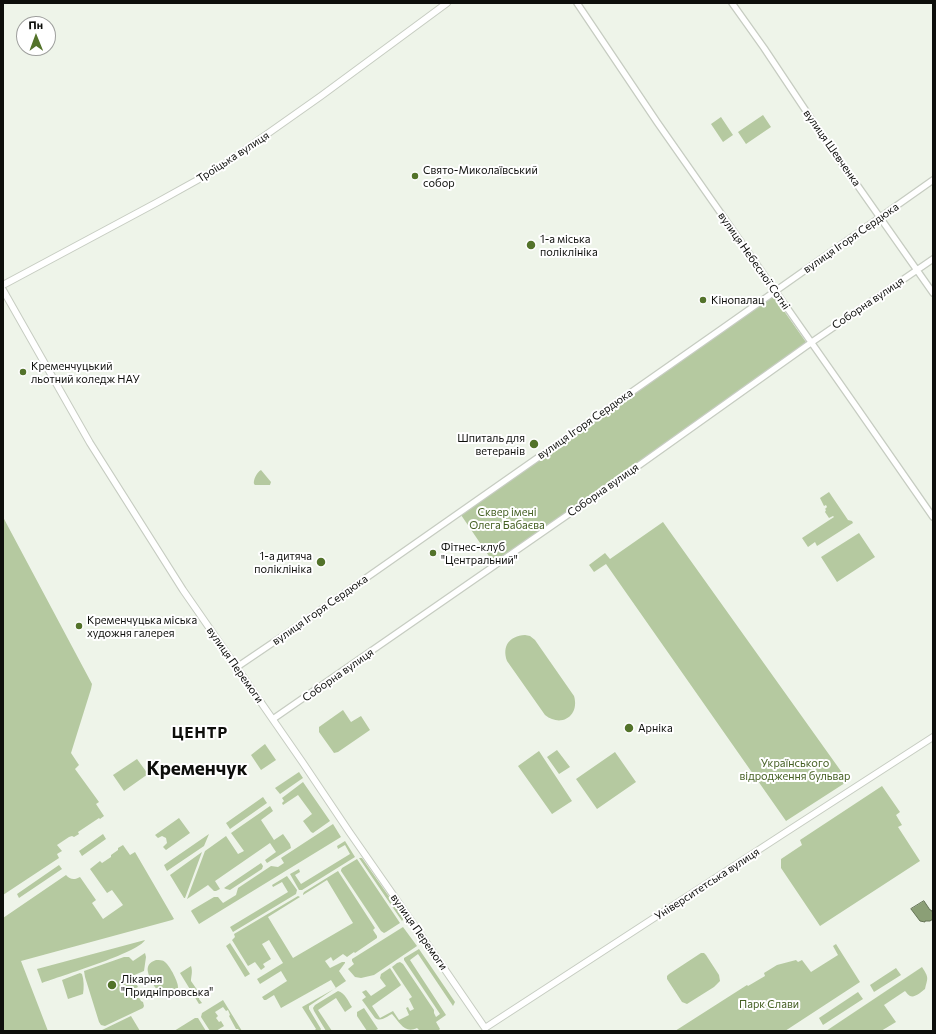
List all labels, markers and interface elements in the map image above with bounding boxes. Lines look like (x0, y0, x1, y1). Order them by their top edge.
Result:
north arrow (16, 16, 56, 56)
text: Пн (28, 18, 43, 31)
street label: вулиця Шевченка (801, 107, 863, 189)
street label: Троїцька вулиця (194, 129, 272, 185)
place label: Свято-Миколаївський собор (423, 163, 538, 189)
marker: Свято-Миколаївський собор (410, 171, 420, 181)
street label: вулиця Ігоря Сердюка (801, 200, 901, 276)
street label: вулиця Небесної Сотні (715, 210, 793, 312)
place label: 1-а міська поліклініка (540, 232, 598, 258)
marker: 1-а міська поліклініка (525, 239, 537, 251)
street label: Соборна вулиця (830, 274, 906, 332)
place label: Кінопалац (711, 293, 764, 307)
marker: Кінопалац (698, 295, 708, 305)
place label: Кременчуцький льотний коледж НАУ (31, 359, 140, 385)
marker: Кременчуцький льотний коледж НАУ (18, 367, 28, 377)
street label: вулиця Ігоря Сердюка (535, 386, 635, 462)
place label: Шпиталь для ветеранів (457, 431, 525, 457)
marker: Шпиталь для ветеранів (528, 438, 540, 450)
street label: Соборна вулиця (565, 461, 641, 519)
park label: Сквер імені Олега Бабаєва (469, 505, 545, 531)
place label: Фітнес-клуб "Центральний" (441, 540, 518, 566)
marker: Фітнес-клуб "Центральний" (428, 548, 438, 558)
place label: 1-а дитяча поліклініка (254, 549, 312, 575)
marker: 1-а дитяча поліклініка (315, 556, 327, 568)
street label: вулиця Ігоря Сердюка (270, 572, 370, 648)
place label: Кременчуцька міська художня галерея (87, 613, 197, 639)
marker: Кременчуцька міська художня галерея (74, 621, 84, 631)
street label: вулиця Перемоги (204, 624, 266, 706)
street label: Соборна вулиця (300, 646, 376, 704)
place label: Арніка (638, 721, 673, 735)
marker: Арніка (623, 722, 635, 734)
district label: ЦЕНТР (172, 724, 228, 742)
park label: Українського відродження бульвар (740, 756, 850, 782)
district label: Кременчук (146, 758, 248, 780)
street label: Університетська вулиця (652, 845, 762, 923)
street label: вулиця Перемоги (388, 891, 450, 973)
place label: Лікарня "Придніпровська" (121, 972, 213, 998)
marker: Лікарня "Придніпровська" (106, 979, 118, 991)
park label: Парк Слави (739, 997, 799, 1011)

